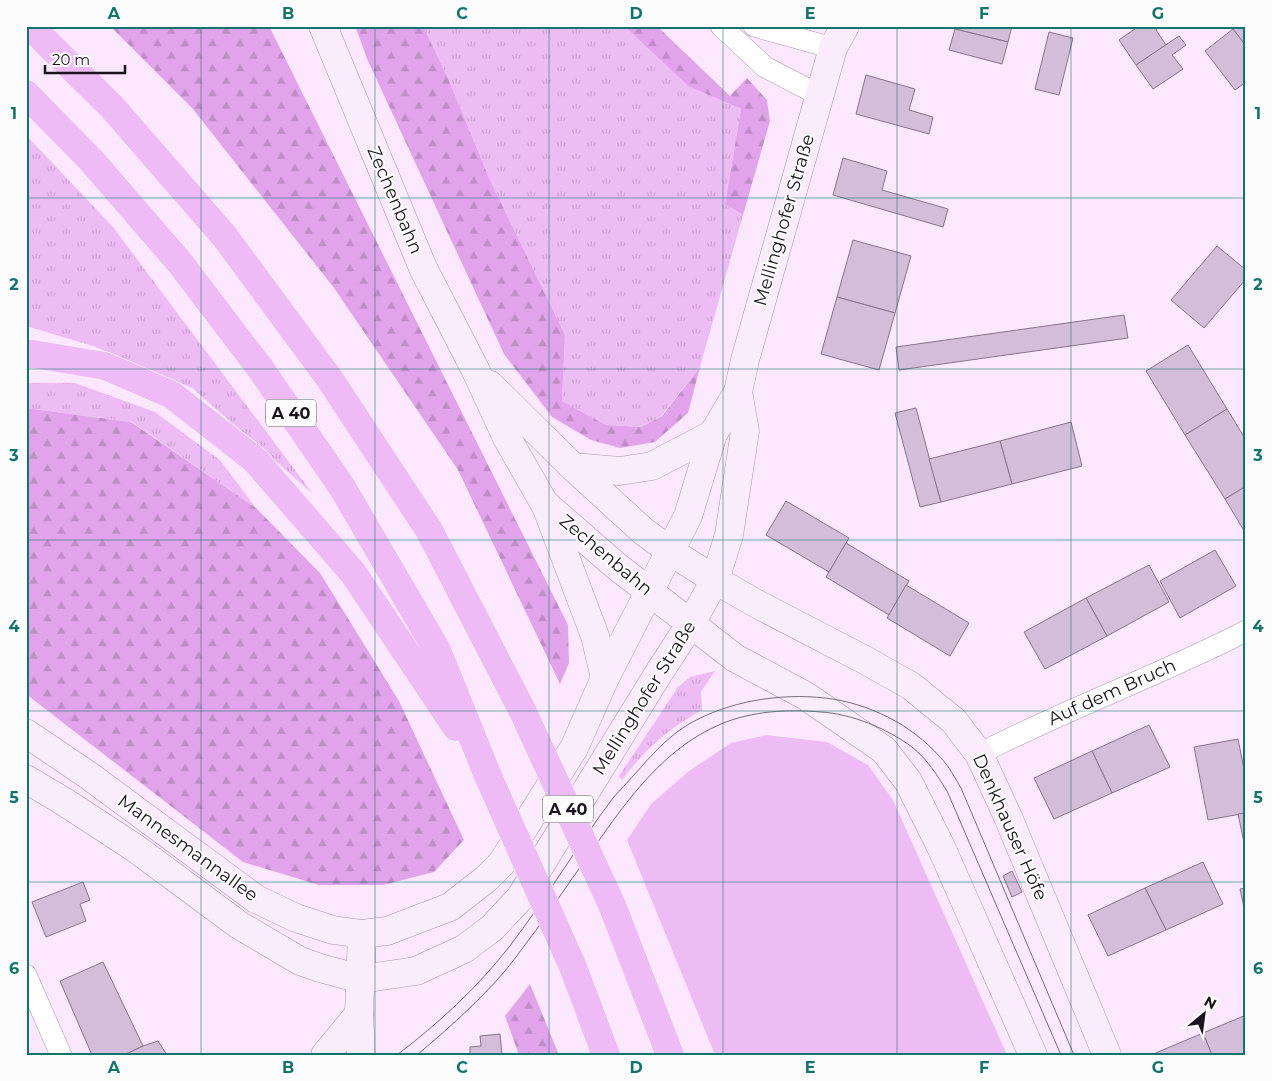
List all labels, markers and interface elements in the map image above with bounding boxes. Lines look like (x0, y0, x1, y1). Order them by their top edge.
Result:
text: A (107, 4, 121, 23)
text: B (282, 4, 294, 23)
text: C (456, 4, 468, 23)
text: D (629, 4, 643, 23)
text: E (805, 4, 815, 23)
text: F (979, 4, 989, 23)
text: G (1152, 4, 1164, 23)
scale bar (45, 42, 125, 74)
text: 20 m (52, 50, 90, 69)
text: 1 (11, 104, 17, 123)
text: 1 (1255, 104, 1261, 123)
street label: Mellinghofer Straße (749, 131, 819, 308)
street label: Zechenbahn (362, 143, 428, 257)
text: 2 (9, 275, 19, 294)
text: 2 (1253, 275, 1263, 294)
road number: A 40 (266, 399, 316, 426)
text: 3 (8, 446, 19, 465)
text: 3 (1252, 446, 1263, 465)
street label: Zechenbahn (555, 510, 657, 600)
text: 4 (8, 617, 20, 636)
street label: Mellinghofer Straße (588, 617, 700, 779)
text: 4 (1252, 617, 1264, 636)
street label: Auf dem Bruch (1045, 654, 1179, 730)
street label: Denkhauser Höfe (968, 750, 1052, 904)
text: 5 (9, 788, 19, 807)
text: 5 (1253, 788, 1263, 807)
street label: Mannesmannallee (114, 790, 262, 906)
road number: A 40 (543, 796, 593, 822)
text: 6 (9, 959, 19, 978)
text: 6 (1253, 959, 1263, 978)
north arrow (1180, 988, 1230, 1038)
text: N (1201, 992, 1220, 1013)
text: A (107, 1058, 121, 1077)
text: B (282, 1058, 294, 1077)
text: C (456, 1058, 468, 1077)
text: D (629, 1058, 643, 1077)
text: E (805, 1058, 815, 1077)
text: F (979, 1058, 989, 1077)
text: G (1152, 1058, 1164, 1077)

